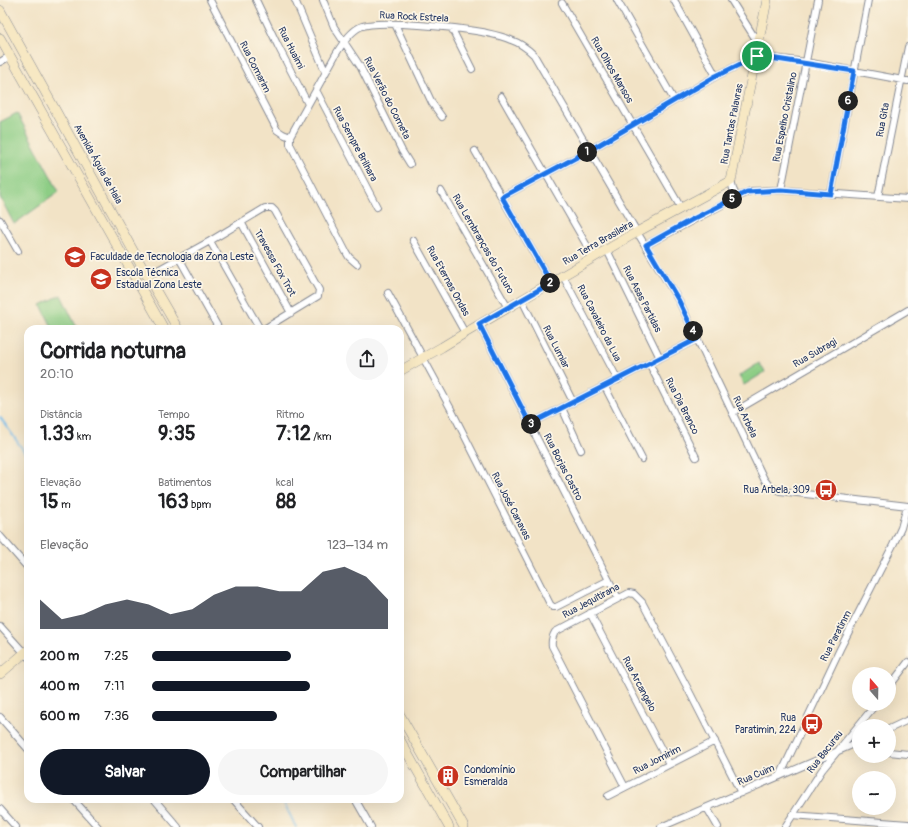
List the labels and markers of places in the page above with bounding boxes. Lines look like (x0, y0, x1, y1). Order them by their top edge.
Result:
pin (740, 39, 774, 73)
pin: 6 (838, 91, 858, 111)
pin: 1 (577, 142, 597, 162)
pin: 5 (722, 189, 742, 209)
school or university icon: Faculdade de Tecnologia da Zona Leste (62, 244, 88, 270)
place label: Faculdade de Tecnologia da Zona Leste (90, 251, 254, 263)
school or university icon: Escola Técnica Estadual Zona Leste (88, 266, 114, 292)
place label: Escola Técnica Estadual Zona Leste (116, 267, 202, 291)
pin: 2 (540, 273, 560, 293)
pin: 4 (683, 321, 703, 341)
pin: 3 (521, 414, 541, 434)
bus stop icon: Rua Arbela, 309 (813, 477, 839, 503)
place label: Rua Arbela, 309 (743, 484, 810, 496)
bus stop icon: Rua Paratimin, 224 (799, 711, 825, 737)
place label: Rua Paratimin, 224 (735, 712, 796, 736)
building icon: Condomínio Esmeralda (435, 763, 461, 789)
place label: Condomínio Esmeralda (464, 764, 516, 788)

